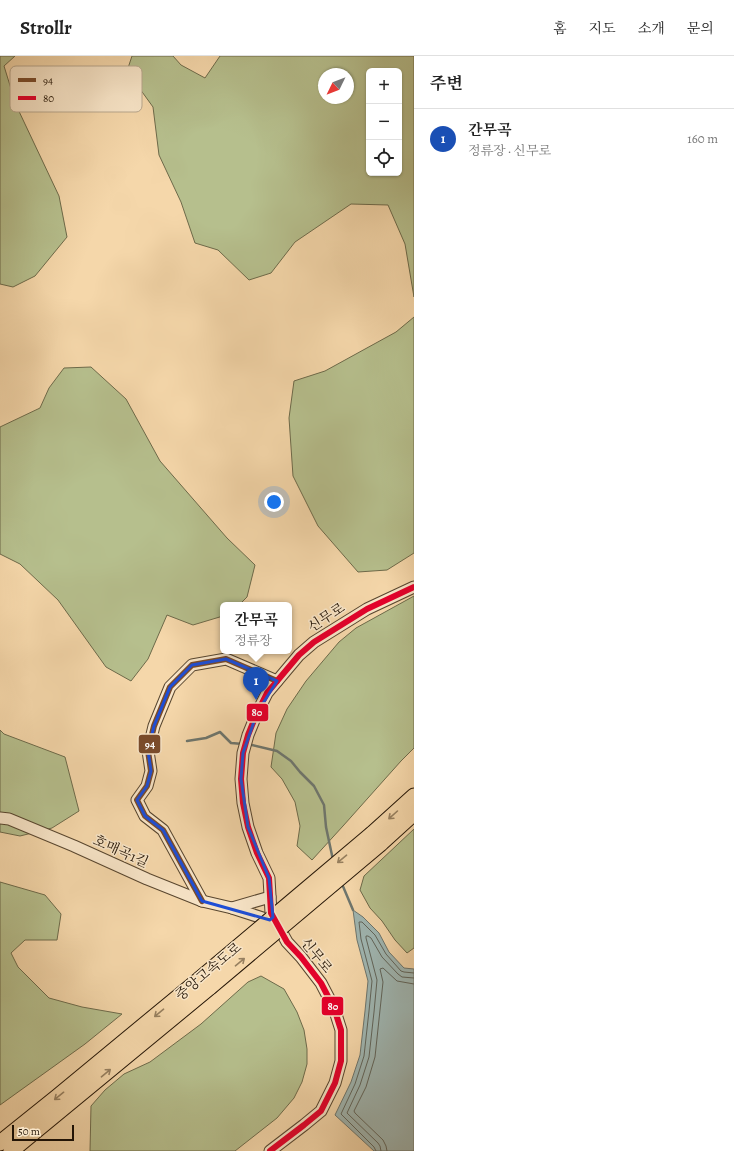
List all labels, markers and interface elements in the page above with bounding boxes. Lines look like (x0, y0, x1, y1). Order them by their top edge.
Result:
text: Strollr (20, 15, 72, 41)
text: 홈 (553, 19, 567, 38)
text: 지도 (589, 19, 616, 38)
text: 소개 (638, 19, 665, 38)
text: 문의 (687, 19, 714, 38)
legend (10, 66, 142, 112)
north arrow (318, 68, 354, 104)
map controls (366, 68, 402, 176)
button: + (366, 68, 402, 104)
text: 주변 (430, 72, 463, 95)
text: 94 (43, 73, 53, 88)
text: 80 (43, 91, 54, 106)
button: − (366, 104, 402, 140)
text: 간무곡 (468, 120, 511, 140)
text: 1 (441, 130, 445, 147)
text: 160 m (687, 130, 718, 147)
button: locate (366, 140, 402, 176)
text: 정류장 · 신무로 (468, 142, 551, 159)
your location (264, 492, 284, 512)
street label: 신무로 (304, 598, 349, 636)
popup (220, 602, 292, 654)
text: 간무곡 (234, 610, 278, 630)
text: 정류장 (234, 632, 272, 649)
pin: 1 (243, 667, 269, 700)
line badge: 80 (246, 703, 269, 722)
text: 80 (252, 705, 263, 720)
line badge: 94 (138, 734, 161, 754)
text: 94 (145, 737, 155, 752)
one-way arrow (388, 810, 398, 820)
street label: 호매곡1길 (90, 831, 152, 872)
one-way arrow (337, 855, 347, 864)
street label: 신무로 (296, 934, 337, 977)
street label: 중앙고속도로 (171, 938, 246, 1005)
one-way arrow (234, 958, 245, 967)
line badge: 80 (321, 996, 344, 1016)
text: 80 (328, 999, 339, 1014)
one-way arrow (154, 1008, 164, 1017)
one-way arrow (100, 1069, 111, 1078)
one-way arrow (54, 1091, 64, 1100)
scale bar (12, 1123, 74, 1142)
text: 50 m (18, 1124, 40, 1139)

